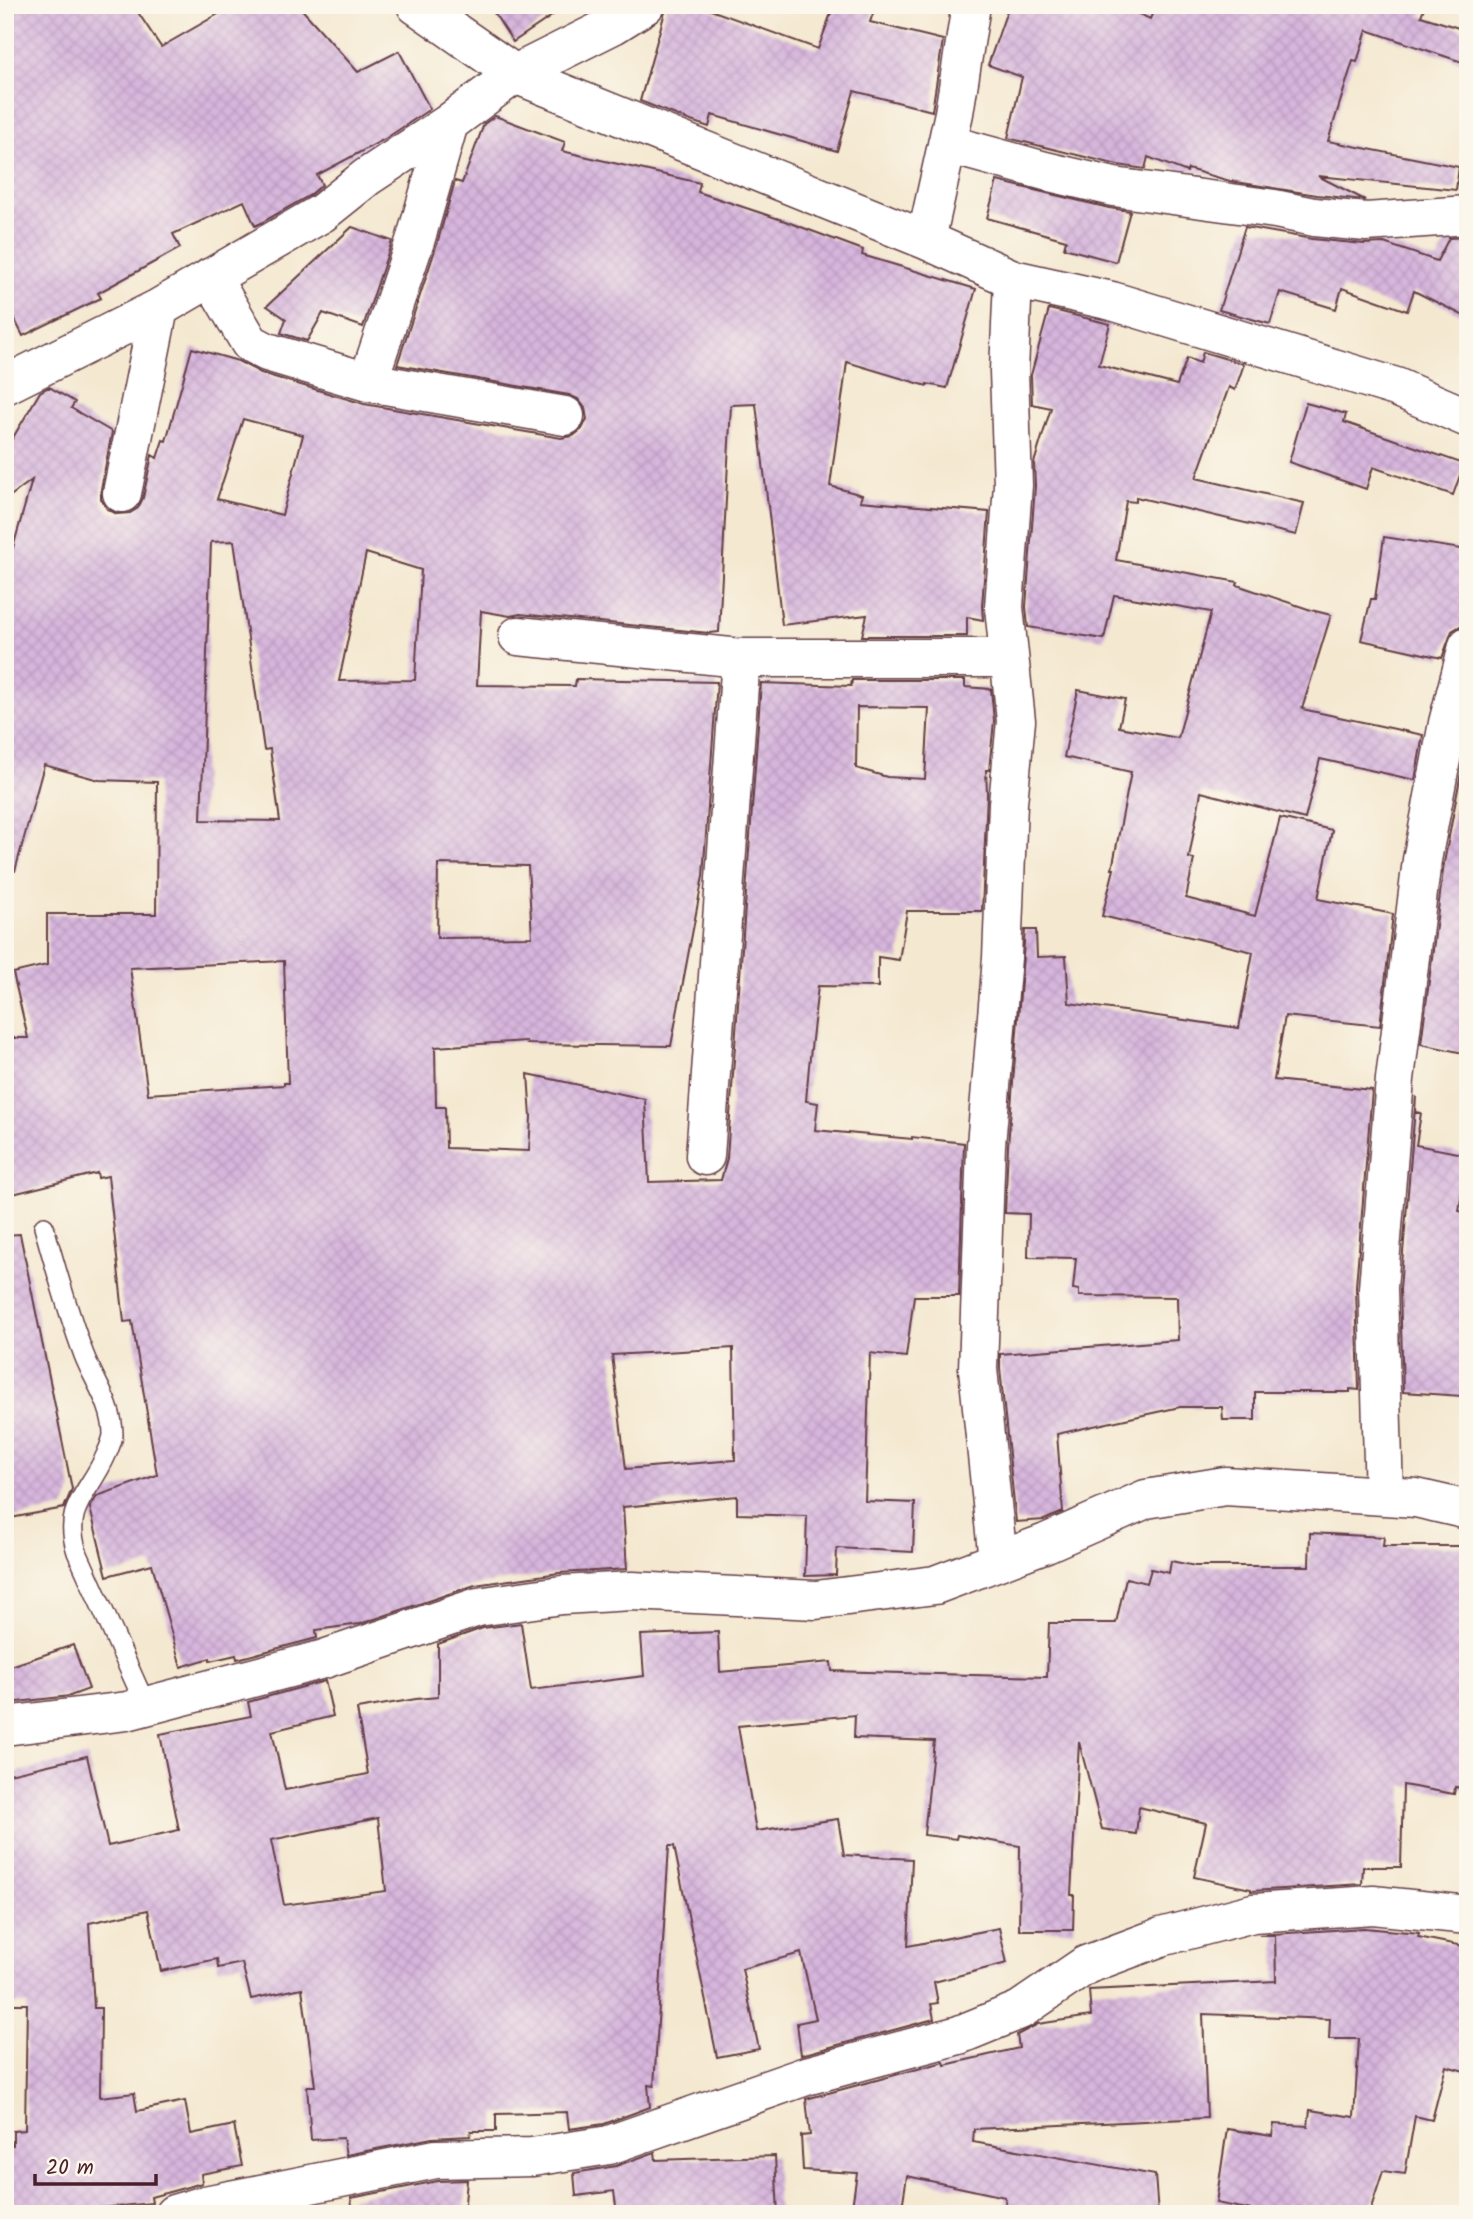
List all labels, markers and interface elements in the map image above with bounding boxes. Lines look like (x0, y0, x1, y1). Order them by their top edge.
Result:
scale bar (35, 2142, 156, 2186)
text: 20 m (46, 2152, 94, 2185)

